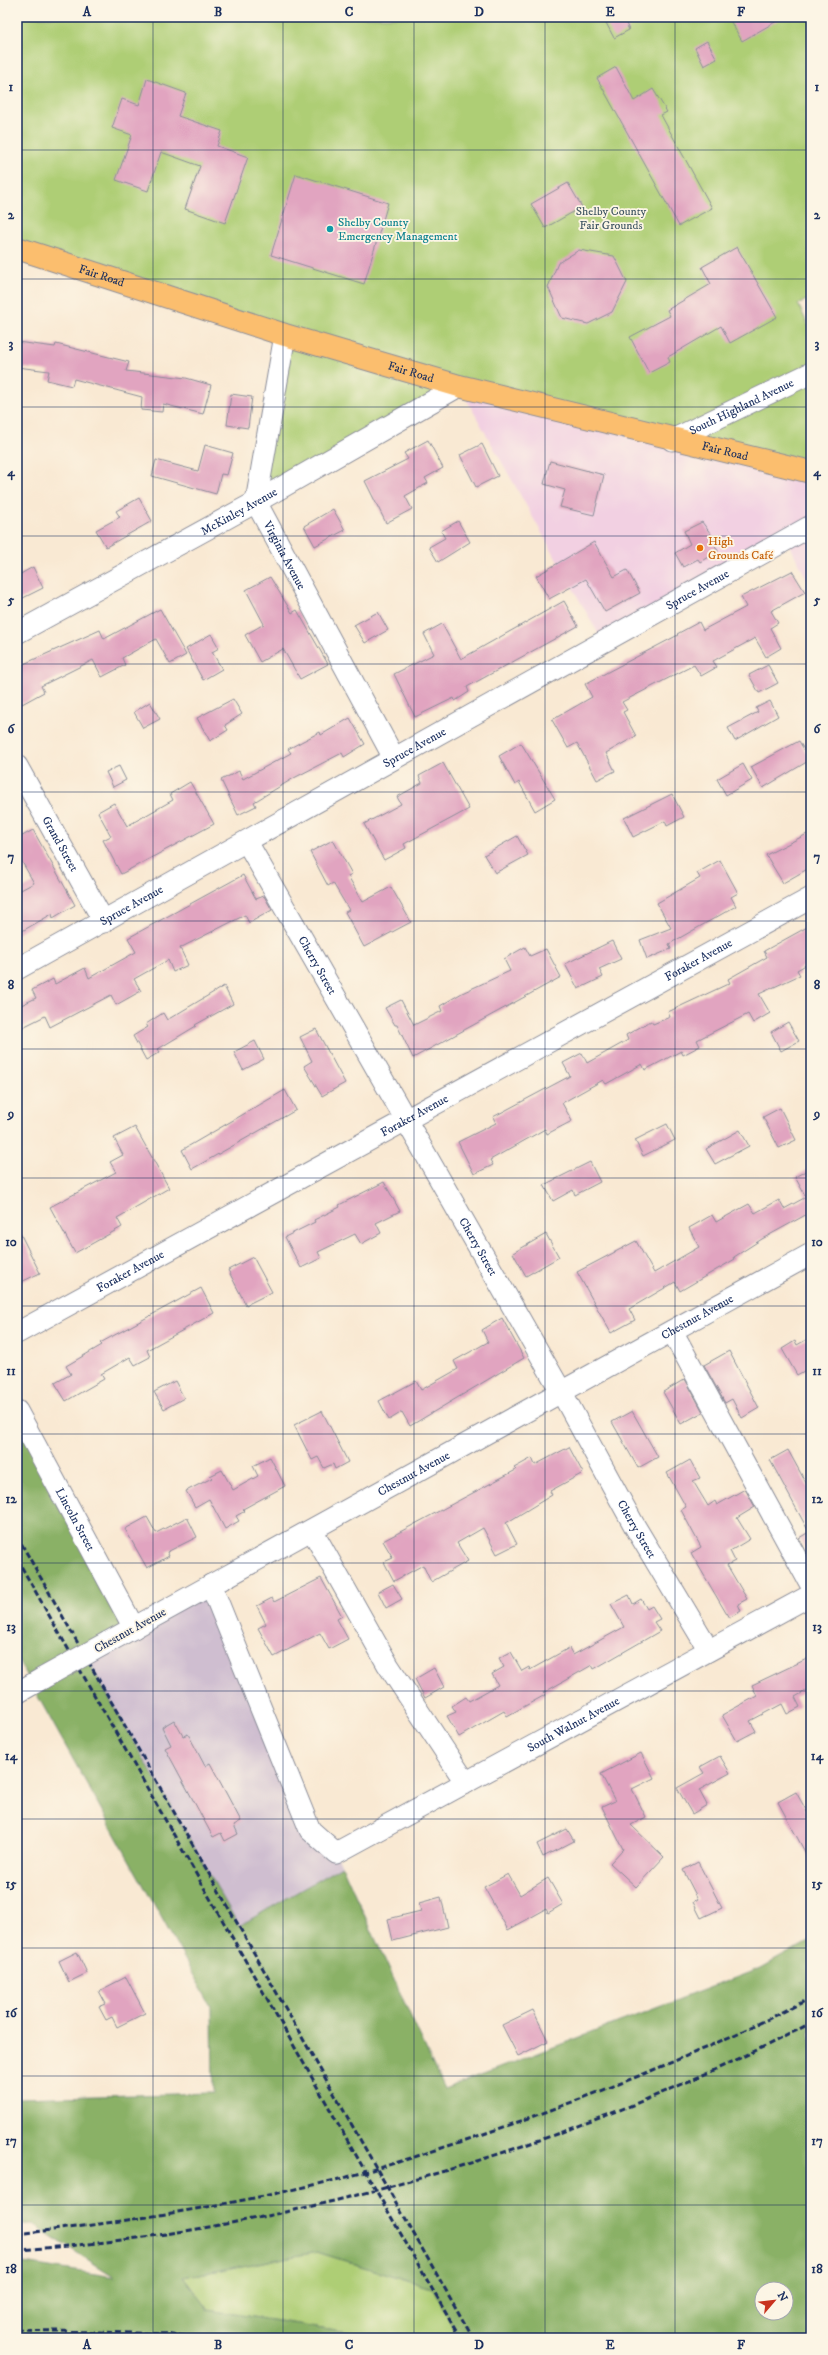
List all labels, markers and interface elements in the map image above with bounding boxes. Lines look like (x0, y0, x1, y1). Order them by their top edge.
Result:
text: A (82, 4, 92, 20)
text: B (214, 4, 222, 20)
text: C (345, 4, 354, 20)
text: D (474, 4, 484, 20)
text: E (605, 4, 615, 20)
text: F (737, 4, 746, 20)
text: 1 (9, 79, 14, 95)
text: 1 (815, 79, 820, 95)
park label: Shelby County Fair Grounds (576, 204, 646, 233)
text: 2 (8, 207, 15, 223)
text: 2 (814, 207, 821, 223)
place label: Shelby County Emergency Management (338, 215, 458, 244)
marker: Shelby County Emergency Management (325, 224, 335, 234)
street label: Fair Road (77, 262, 126, 290)
text: 3 (9, 336, 14, 352)
text: 3 (815, 336, 820, 352)
street label: Fair Road (386, 359, 436, 386)
street label: South Highland Avenue (687, 375, 796, 439)
street label: Fair Road (700, 439, 750, 464)
text: 4 (6, 464, 15, 481)
text: 4 (812, 464, 821, 481)
street label: McKinley Avenue (198, 484, 280, 539)
street label: Virginia Avenue (259, 518, 309, 592)
place label: High Grounds Café (708, 534, 773, 563)
marker: High Grounds Café (695, 543, 705, 553)
street label: Spruce Avenue (663, 566, 732, 613)
text: 5 (7, 592, 15, 608)
text: 5 (813, 592, 821, 608)
text: 6 (8, 721, 16, 737)
text: 6 (814, 721, 822, 737)
street label: Spruce Avenue (380, 724, 449, 771)
street label: Grand Street (38, 814, 81, 874)
text: 7 (8, 849, 15, 865)
text: 7 (814, 849, 821, 865)
street label: Spruce Avenue (97, 882, 166, 929)
street label: Cherry Street (294, 934, 340, 998)
street label: Foraker Avenue (662, 936, 735, 985)
text: 8 (8, 977, 15, 993)
text: 8 (814, 977, 821, 993)
street label: Foraker Avenue (378, 1091, 451, 1140)
text: 9 (7, 1106, 14, 1122)
text: 9 (813, 1106, 820, 1122)
street label: Cherry Street (455, 1215, 501, 1279)
text: 10 (5, 1234, 17, 1250)
text: 10 (811, 1234, 823, 1250)
street label: Foraker Avenue (94, 1247, 167, 1296)
street label: Chestnut Avenue (659, 1291, 736, 1343)
text: 11 (6, 1363, 16, 1379)
text: 11 (812, 1363, 822, 1379)
street label: Chestnut Avenue (375, 1448, 453, 1500)
street label: Lincoln Street (52, 1485, 98, 1554)
text: 12 (5, 1491, 17, 1507)
text: 12 (811, 1491, 823, 1507)
street label: Cherry Street (614, 1498, 659, 1561)
street label: Chestnut Avenue (92, 1604, 169, 1656)
text: 13 (6, 1619, 16, 1635)
text: 13 (812, 1619, 822, 1635)
street label: South Walnut Avenue (525, 1693, 622, 1756)
text: 14 (5, 1748, 18, 1765)
text: 14 (811, 1748, 824, 1765)
text: 15 (5, 1876, 17, 1892)
text: 15 (811, 1876, 823, 1892)
text: 16 (5, 2005, 18, 2021)
text: 16 (811, 2005, 824, 2021)
text: 17 (5, 2133, 17, 2149)
text: 17 (811, 2133, 823, 2149)
text: 18 (5, 2261, 17, 2277)
text: 18 (811, 2261, 823, 2277)
north arrow (754, 2281, 794, 2321)
text: N (774, 2290, 790, 2304)
text: A (82, 2337, 92, 2353)
text: B (214, 2337, 222, 2353)
text: C (345, 2337, 354, 2353)
text: D (474, 2337, 484, 2353)
text: E (605, 2337, 615, 2353)
text: F (737, 2337, 746, 2353)

